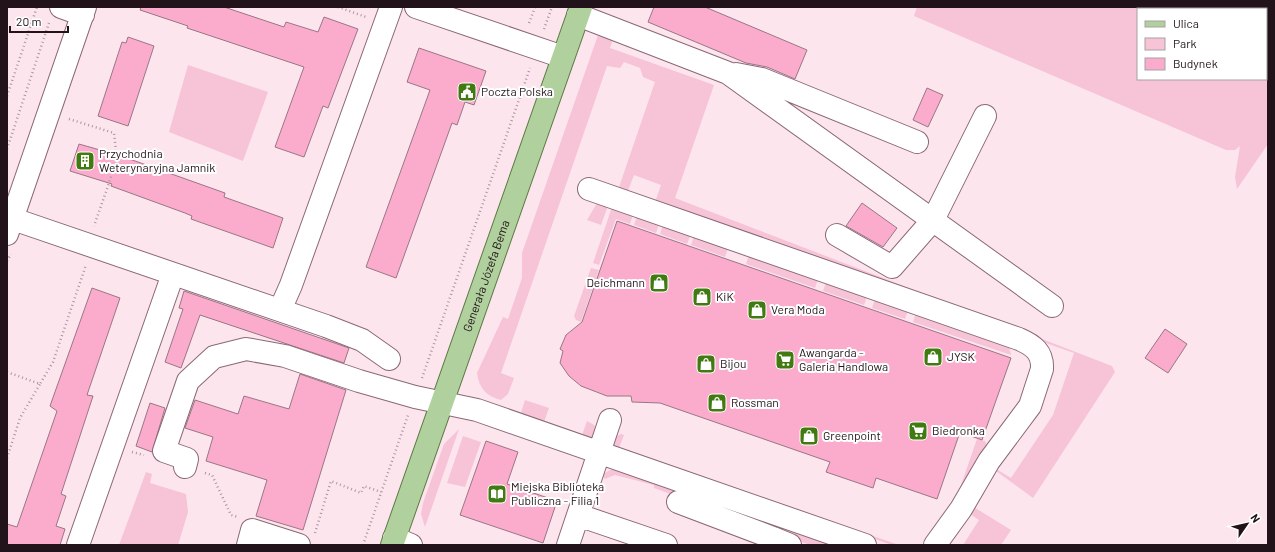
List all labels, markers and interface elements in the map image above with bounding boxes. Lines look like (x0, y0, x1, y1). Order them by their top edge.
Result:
scale bar (10, 8, 68, 34)
legend (1137, 8, 1267, 80)
text: 20 m (16, 14, 42, 28)
text: Ulica (1173, 16, 1199, 30)
text: Park (1173, 36, 1197, 50)
text: Budynek (1173, 56, 1218, 70)
public building icon: Poczta Polska (456, 81, 478, 103)
place label: Poczta Polska (481, 84, 553, 98)
place label: Przychodnia Weterynaryjna Jamnik (99, 146, 215, 174)
building icon: Przychodnia Weterynaryjna Jamnik (74, 150, 96, 172)
street label: Generała Józefa Bema (459, 218, 512, 333)
shop icon: Deichmann (648, 272, 670, 294)
place label: Deichmann (586, 275, 645, 289)
shop icon: KiK (691, 286, 713, 308)
place label: KiK (716, 289, 734, 303)
shop icon: Vera Moda (746, 299, 768, 321)
place label: Vera Moda (771, 302, 825, 316)
place label: Awangarda - Galeria Handlowa (799, 345, 888, 373)
shop icon: JYSK (922, 346, 944, 368)
supermarket icon: Awangarda - Galeria Handlowa (774, 349, 796, 371)
place label: JYSK (947, 349, 976, 363)
shop icon: Bijou (695, 353, 717, 375)
place label: Bijou (720, 356, 747, 370)
shop icon: Rossman (706, 392, 728, 414)
place label: Rossman (731, 395, 779, 409)
supermarket icon: Biedronka (907, 420, 929, 442)
place label: Biedronka (932, 423, 985, 437)
shop icon: Greenpoint (798, 425, 820, 447)
place label: Greenpoint (823, 428, 881, 442)
place label: Miejska Biblioteka Publiczna - Filia 1 (511, 479, 604, 507)
library icon: Miejska Biblioteka Publiczna - Filia 1 (486, 483, 508, 505)
north arrow (1227, 504, 1267, 544)
text: N (1248, 511, 1263, 525)

